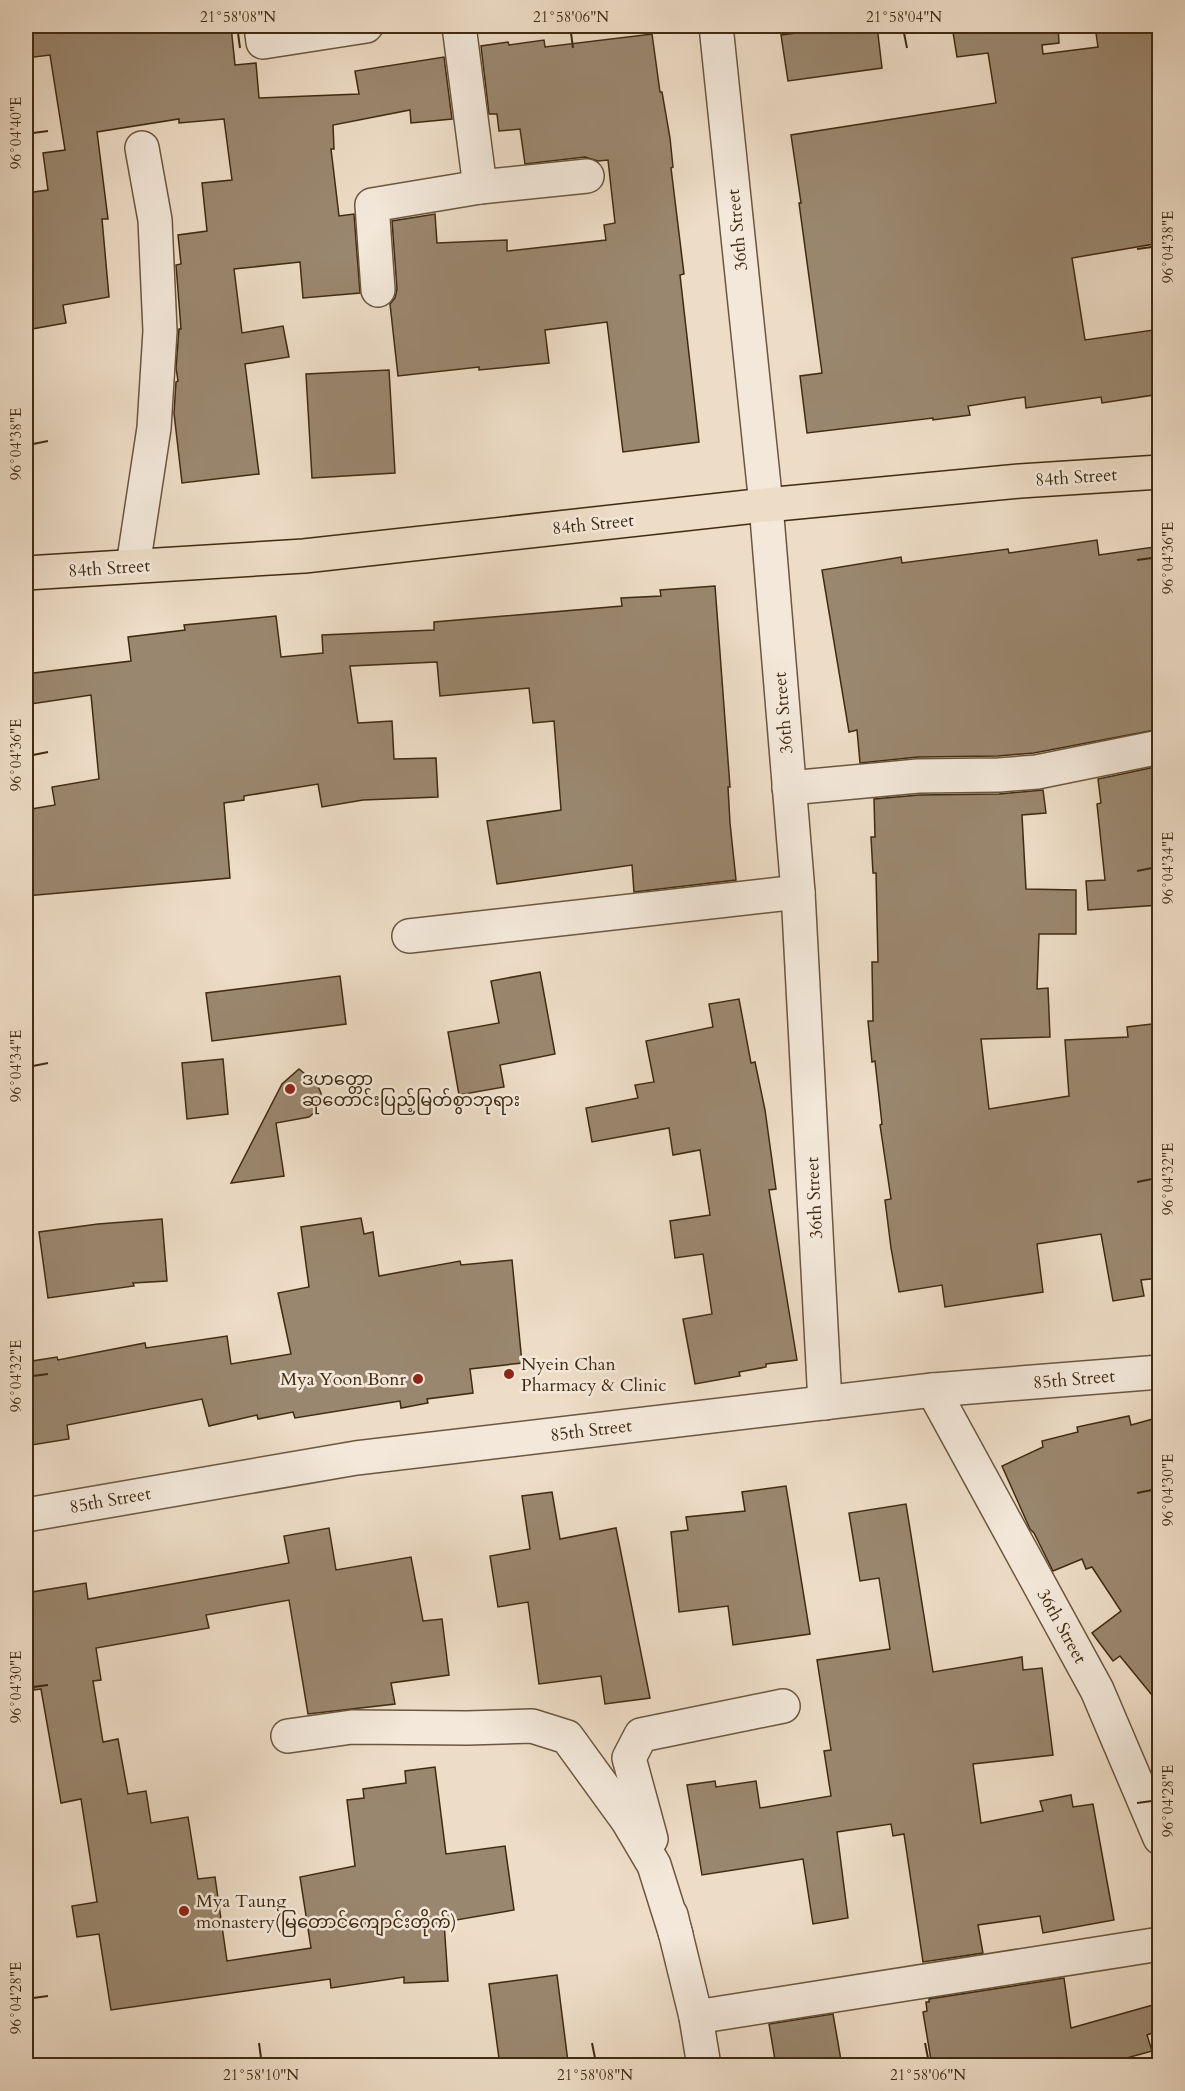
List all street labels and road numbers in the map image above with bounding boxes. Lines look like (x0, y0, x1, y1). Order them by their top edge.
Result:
street label: 36th Street (721, 187, 754, 272)
street label: 84th Street (1034, 462, 1118, 493)
street label: 84th Street (551, 508, 636, 541)
street label: 84th Street (67, 553, 151, 584)
street label: 36th Street (767, 671, 800, 755)
street label: 36th Street (800, 1156, 829, 1240)
street label: 85th Street (1032, 1363, 1116, 1396)
street label: 85th Street (549, 1413, 634, 1448)
street label: 85th Street (67, 1481, 153, 1520)
street label: 36th Street (1031, 1584, 1093, 1668)

